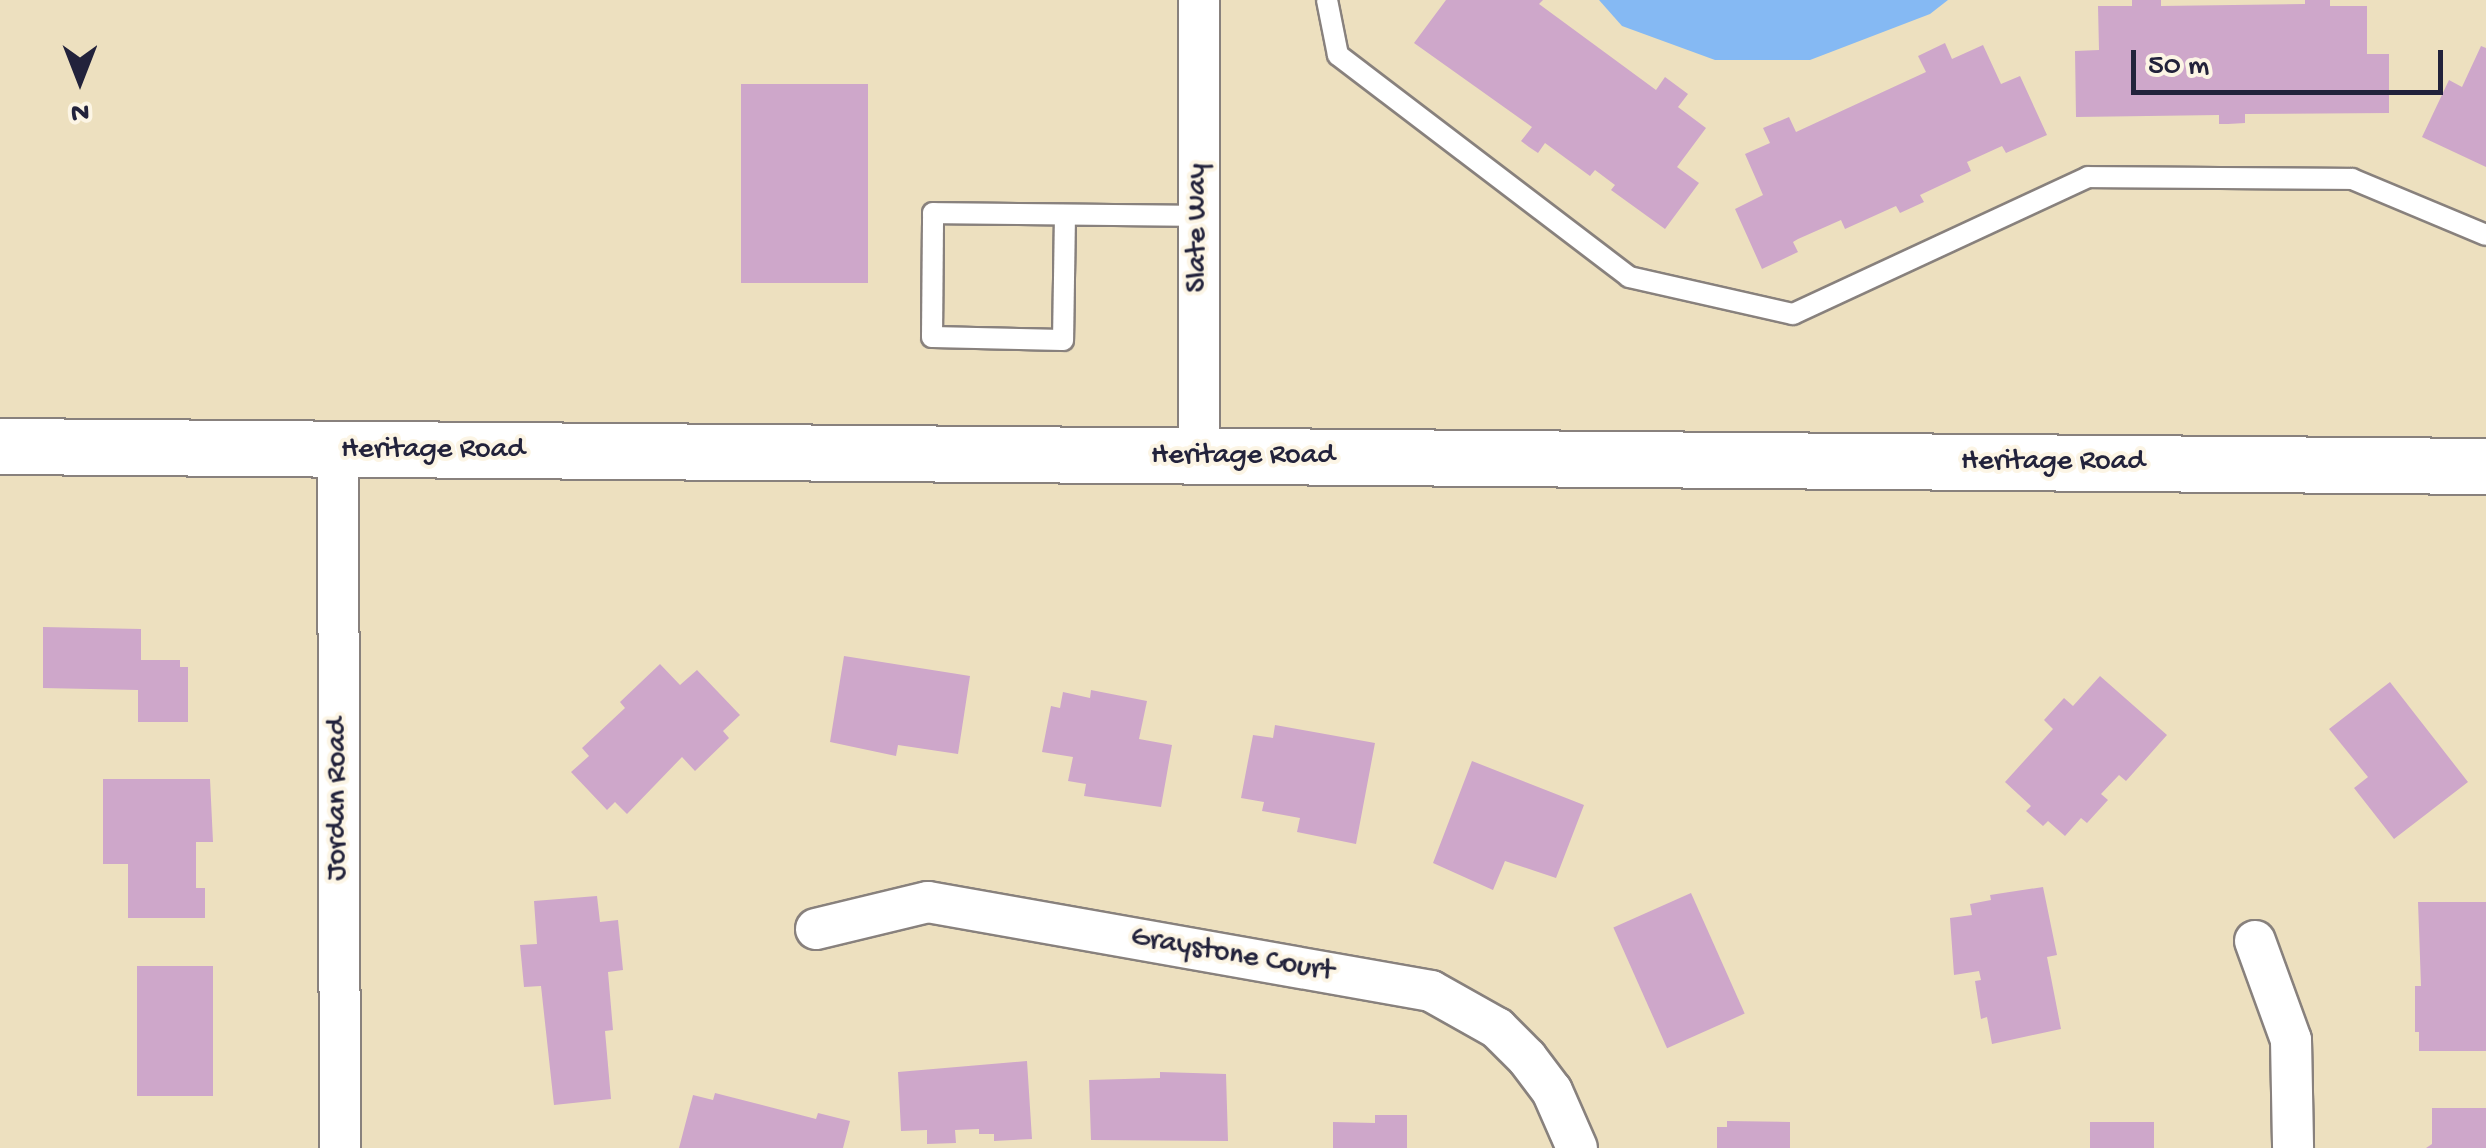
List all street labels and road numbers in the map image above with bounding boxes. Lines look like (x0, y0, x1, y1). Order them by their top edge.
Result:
street label: Slate Way (1181, 164, 1217, 292)
street label: Heritage Road (341, 433, 525, 469)
street label: Heritage Road (1151, 439, 1335, 475)
street label: Heritage Road (1961, 445, 2145, 481)
street label: Jordan Road (321, 717, 357, 881)
street label: Graystone Court (1128, 920, 1336, 992)

